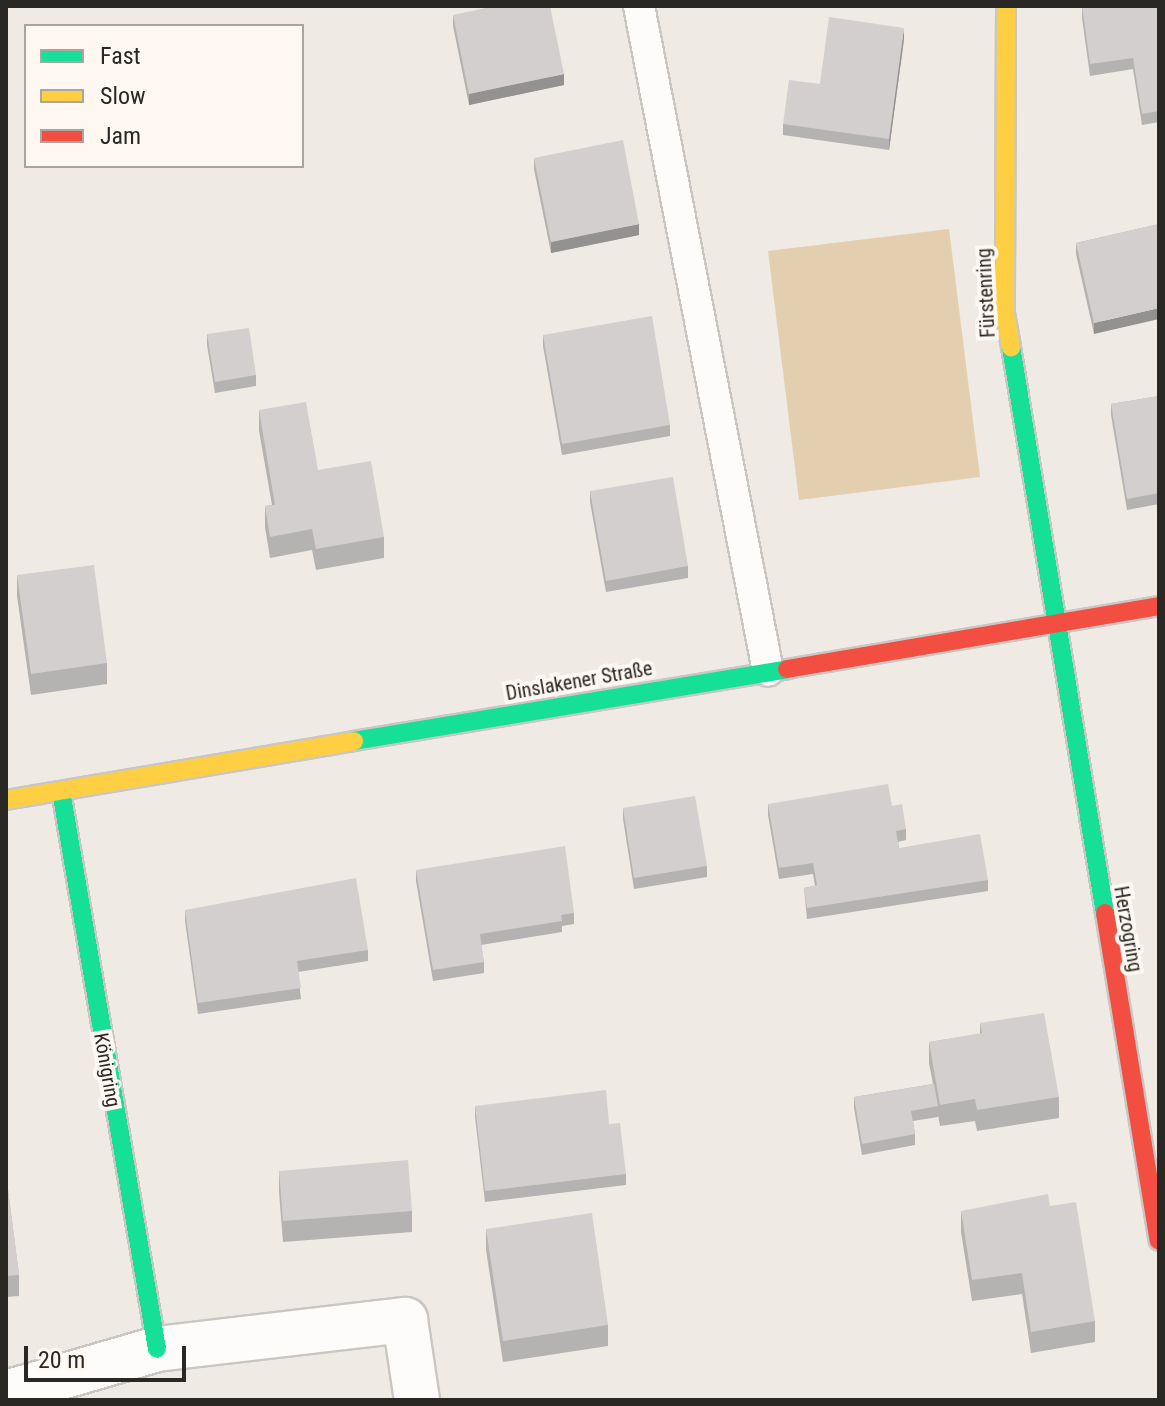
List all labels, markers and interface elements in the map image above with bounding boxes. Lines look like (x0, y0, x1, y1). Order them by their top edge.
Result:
legend (24, 24, 304, 168)
text: Fast (100, 42, 141, 70)
text: Slow (100, 82, 146, 110)
text: Jam (100, 122, 141, 150)
street label: Fürstenring (972, 248, 1000, 338)
street label: Dinslakener Straße (504, 656, 654, 706)
street label: Herzogring (1109, 884, 1147, 974)
street label: Königring (89, 1031, 125, 1109)
scale bar (28, 1330, 190, 1380)
text: 20 m (38, 1346, 85, 1374)

